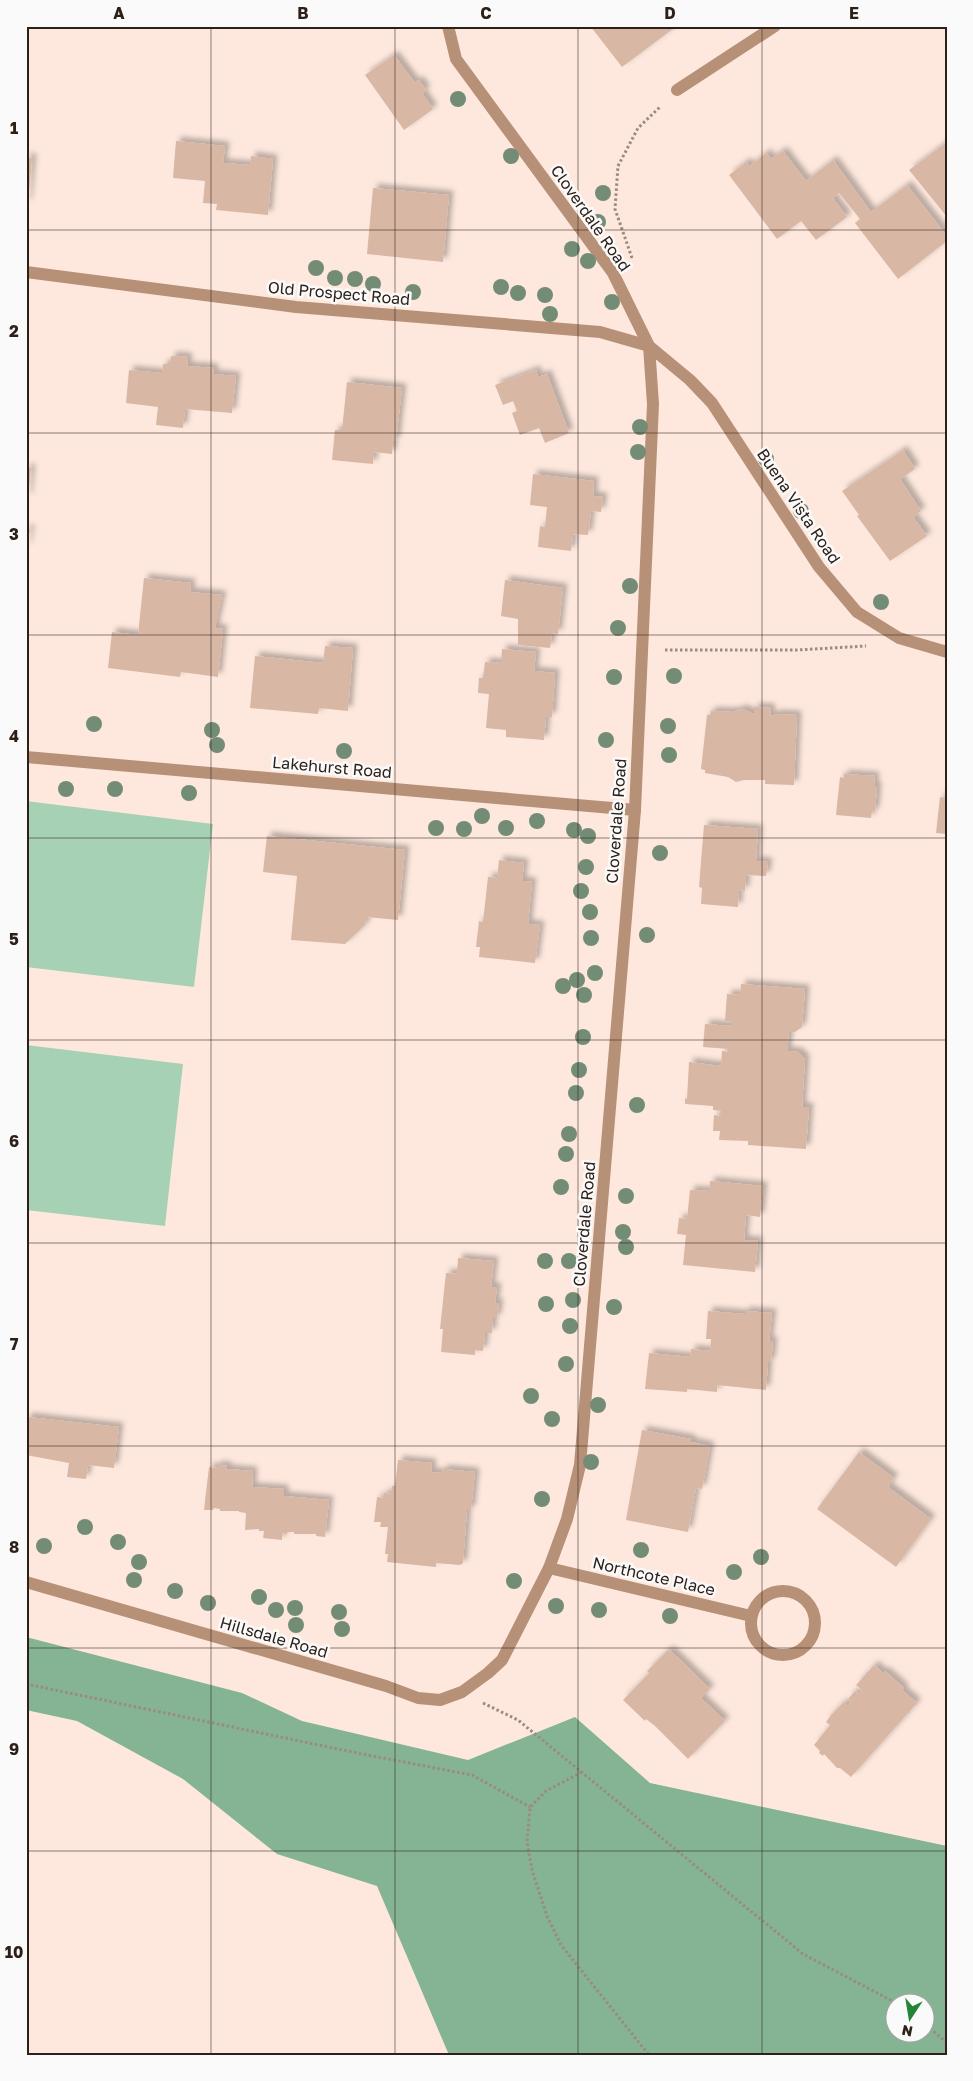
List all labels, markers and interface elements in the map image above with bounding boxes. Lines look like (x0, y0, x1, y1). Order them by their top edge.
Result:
text: A (113, 3, 125, 23)
text: B (297, 3, 309, 23)
text: C (480, 3, 492, 23)
text: D (664, 3, 676, 23)
text: E (849, 3, 859, 23)
text: 1 (10, 118, 18, 138)
street label: Cloverdale Road (547, 161, 635, 275)
street label: Old Prospect Road (267, 277, 411, 309)
text: 2 (9, 321, 19, 341)
street label: Buena Vista Road (753, 445, 845, 567)
text: 3 (9, 524, 19, 544)
text: 4 (9, 726, 19, 746)
street label: Lakehurst Road (271, 752, 393, 782)
street label: Cloverdale Road (602, 758, 630, 884)
text: 5 (9, 929, 19, 949)
text: 6 (9, 1131, 19, 1151)
street label: Cloverdale Road (569, 1161, 599, 1287)
text: 7 (10, 1334, 19, 1354)
text: 8 (9, 1537, 19, 1557)
street label: Northcote Place (591, 1552, 717, 1600)
street label: Hillsdale Road (218, 1612, 330, 1662)
text: 9 (9, 1739, 19, 1759)
text: 10 (5, 1942, 23, 1962)
north arrow (886, 1994, 936, 2044)
text: N (900, 2022, 914, 2041)

